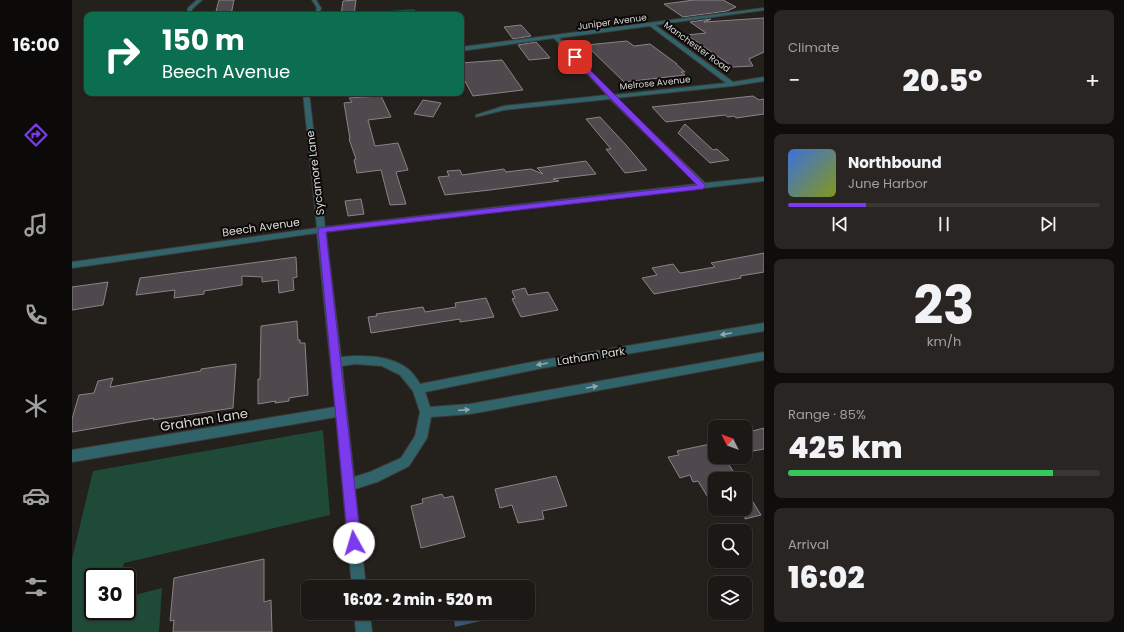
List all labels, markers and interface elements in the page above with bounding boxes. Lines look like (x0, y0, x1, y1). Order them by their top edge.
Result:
street label: Juniper Avenue (577, 11, 648, 33)
street label: Manchester Road (661, 19, 733, 75)
text: 150 m (162, 21, 245, 60)
icon: right (96, 28, 148, 80)
text: 16:00 (13, 32, 59, 57)
text: Climate (788, 38, 839, 57)
pin (558, 40, 592, 74)
icon: arrive (564, 46, 586, 68)
text: Beech Avenue (162, 59, 290, 84)
text: 20.5° (903, 59, 982, 102)
text: − (788, 65, 800, 96)
text: + (1085, 65, 1100, 96)
street label: Melrose Avenue (619, 73, 691, 93)
icon: directions (22, 121, 50, 149)
street label: Sycamore Lane (302, 130, 328, 216)
text: Northbound (848, 152, 942, 173)
text: June Harbor (848, 174, 928, 193)
icon: music (22, 211, 50, 239)
icon: previous (829, 213, 851, 235)
icon: pause (933, 213, 955, 235)
icon: next (1037, 213, 1059, 235)
street label: Beech Avenue (221, 214, 301, 240)
text: 23 (913, 269, 975, 342)
icon: phone (22, 301, 50, 329)
one-way arrow (719, 331, 732, 337)
text: km/h (927, 332, 961, 351)
street label: Latham Park (556, 343, 626, 369)
one-way arrow (536, 362, 548, 368)
one-way arrow (586, 384, 598, 390)
icon: climate (22, 392, 50, 420)
street label: Graham Lane (159, 404, 249, 436)
text: Range · 85% (788, 405, 866, 424)
one-way arrow (458, 406, 470, 413)
north arrow (708, 420, 752, 464)
map controls (708, 420, 752, 620)
text: 425 km (788, 426, 903, 469)
button: sound (708, 472, 752, 516)
icon: car (22, 482, 50, 510)
position arrow (333, 522, 375, 564)
button: search (708, 524, 752, 568)
text: Arrival (788, 535, 829, 554)
text: 16:02 (788, 556, 865, 599)
speed limit sign: 30 (84, 568, 136, 620)
icon: filters (22, 573, 50, 601)
button: layers (708, 576, 752, 620)
text: 16:02 · 2 min · 520 m (344, 589, 492, 610)

